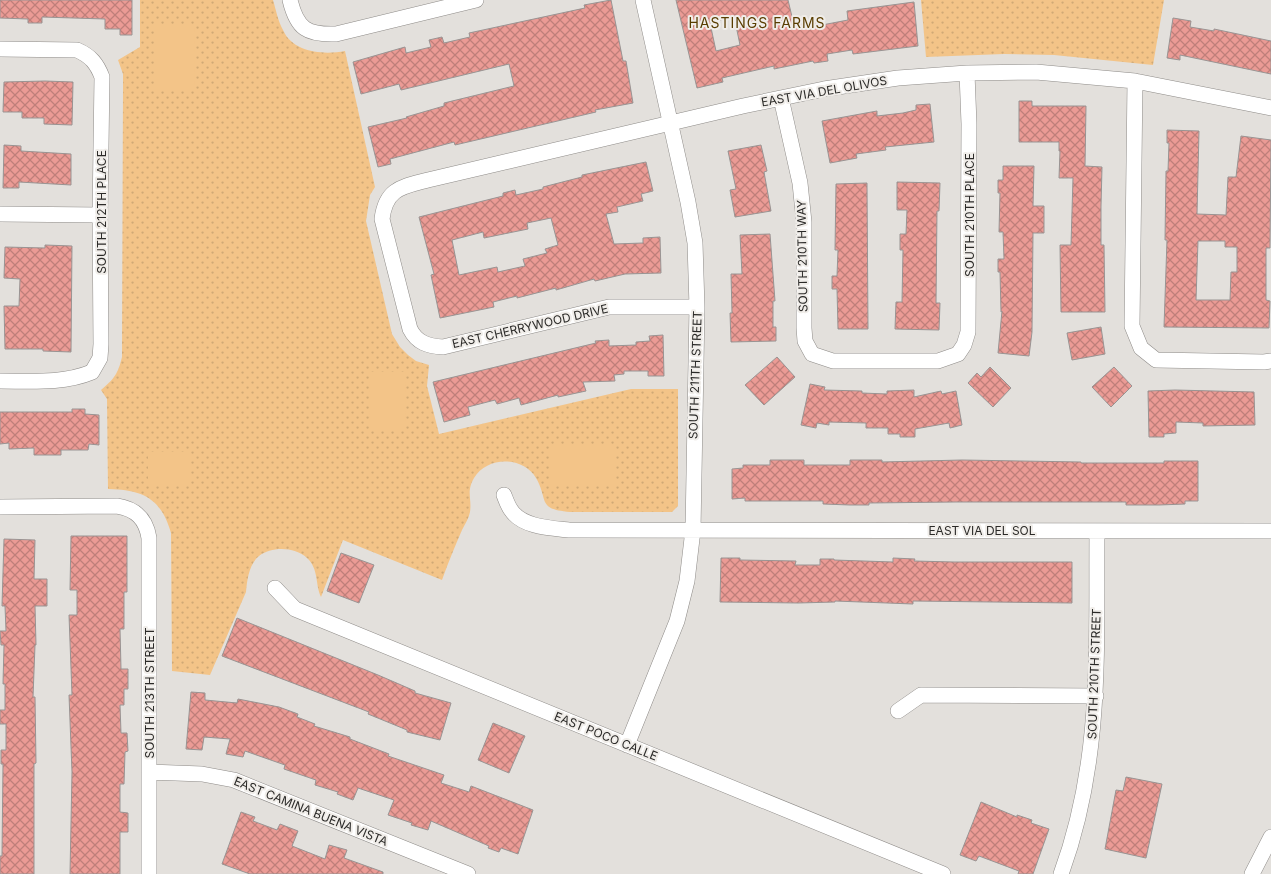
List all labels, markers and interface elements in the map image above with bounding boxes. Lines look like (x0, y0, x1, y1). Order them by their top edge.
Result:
district label: HASTINGS FARMS (688, 14, 826, 31)
street label: EAST VIA DEL OLIVOS (760, 72, 888, 109)
street label: SOUTH 212TH PLACE (94, 150, 109, 274)
street label: SOUTH 210TH PLACE (962, 153, 977, 277)
street label: SOUTH 210TH WAY (794, 200, 810, 312)
street label: EAST CHERRYWOOD DRIVE (450, 301, 610, 351)
street label: SOUTH 211TH STREET (685, 310, 705, 439)
street label: EAST VIA DEL SOL (928, 523, 1036, 538)
street label: SOUTH 210TH STREET (1084, 608, 1104, 740)
street label: SOUTH 213TH STREET (142, 627, 157, 758)
street label: EAST POCO CALLE (552, 708, 660, 764)
street label: EAST CAMINA BUENA VISTA (232, 773, 390, 849)

